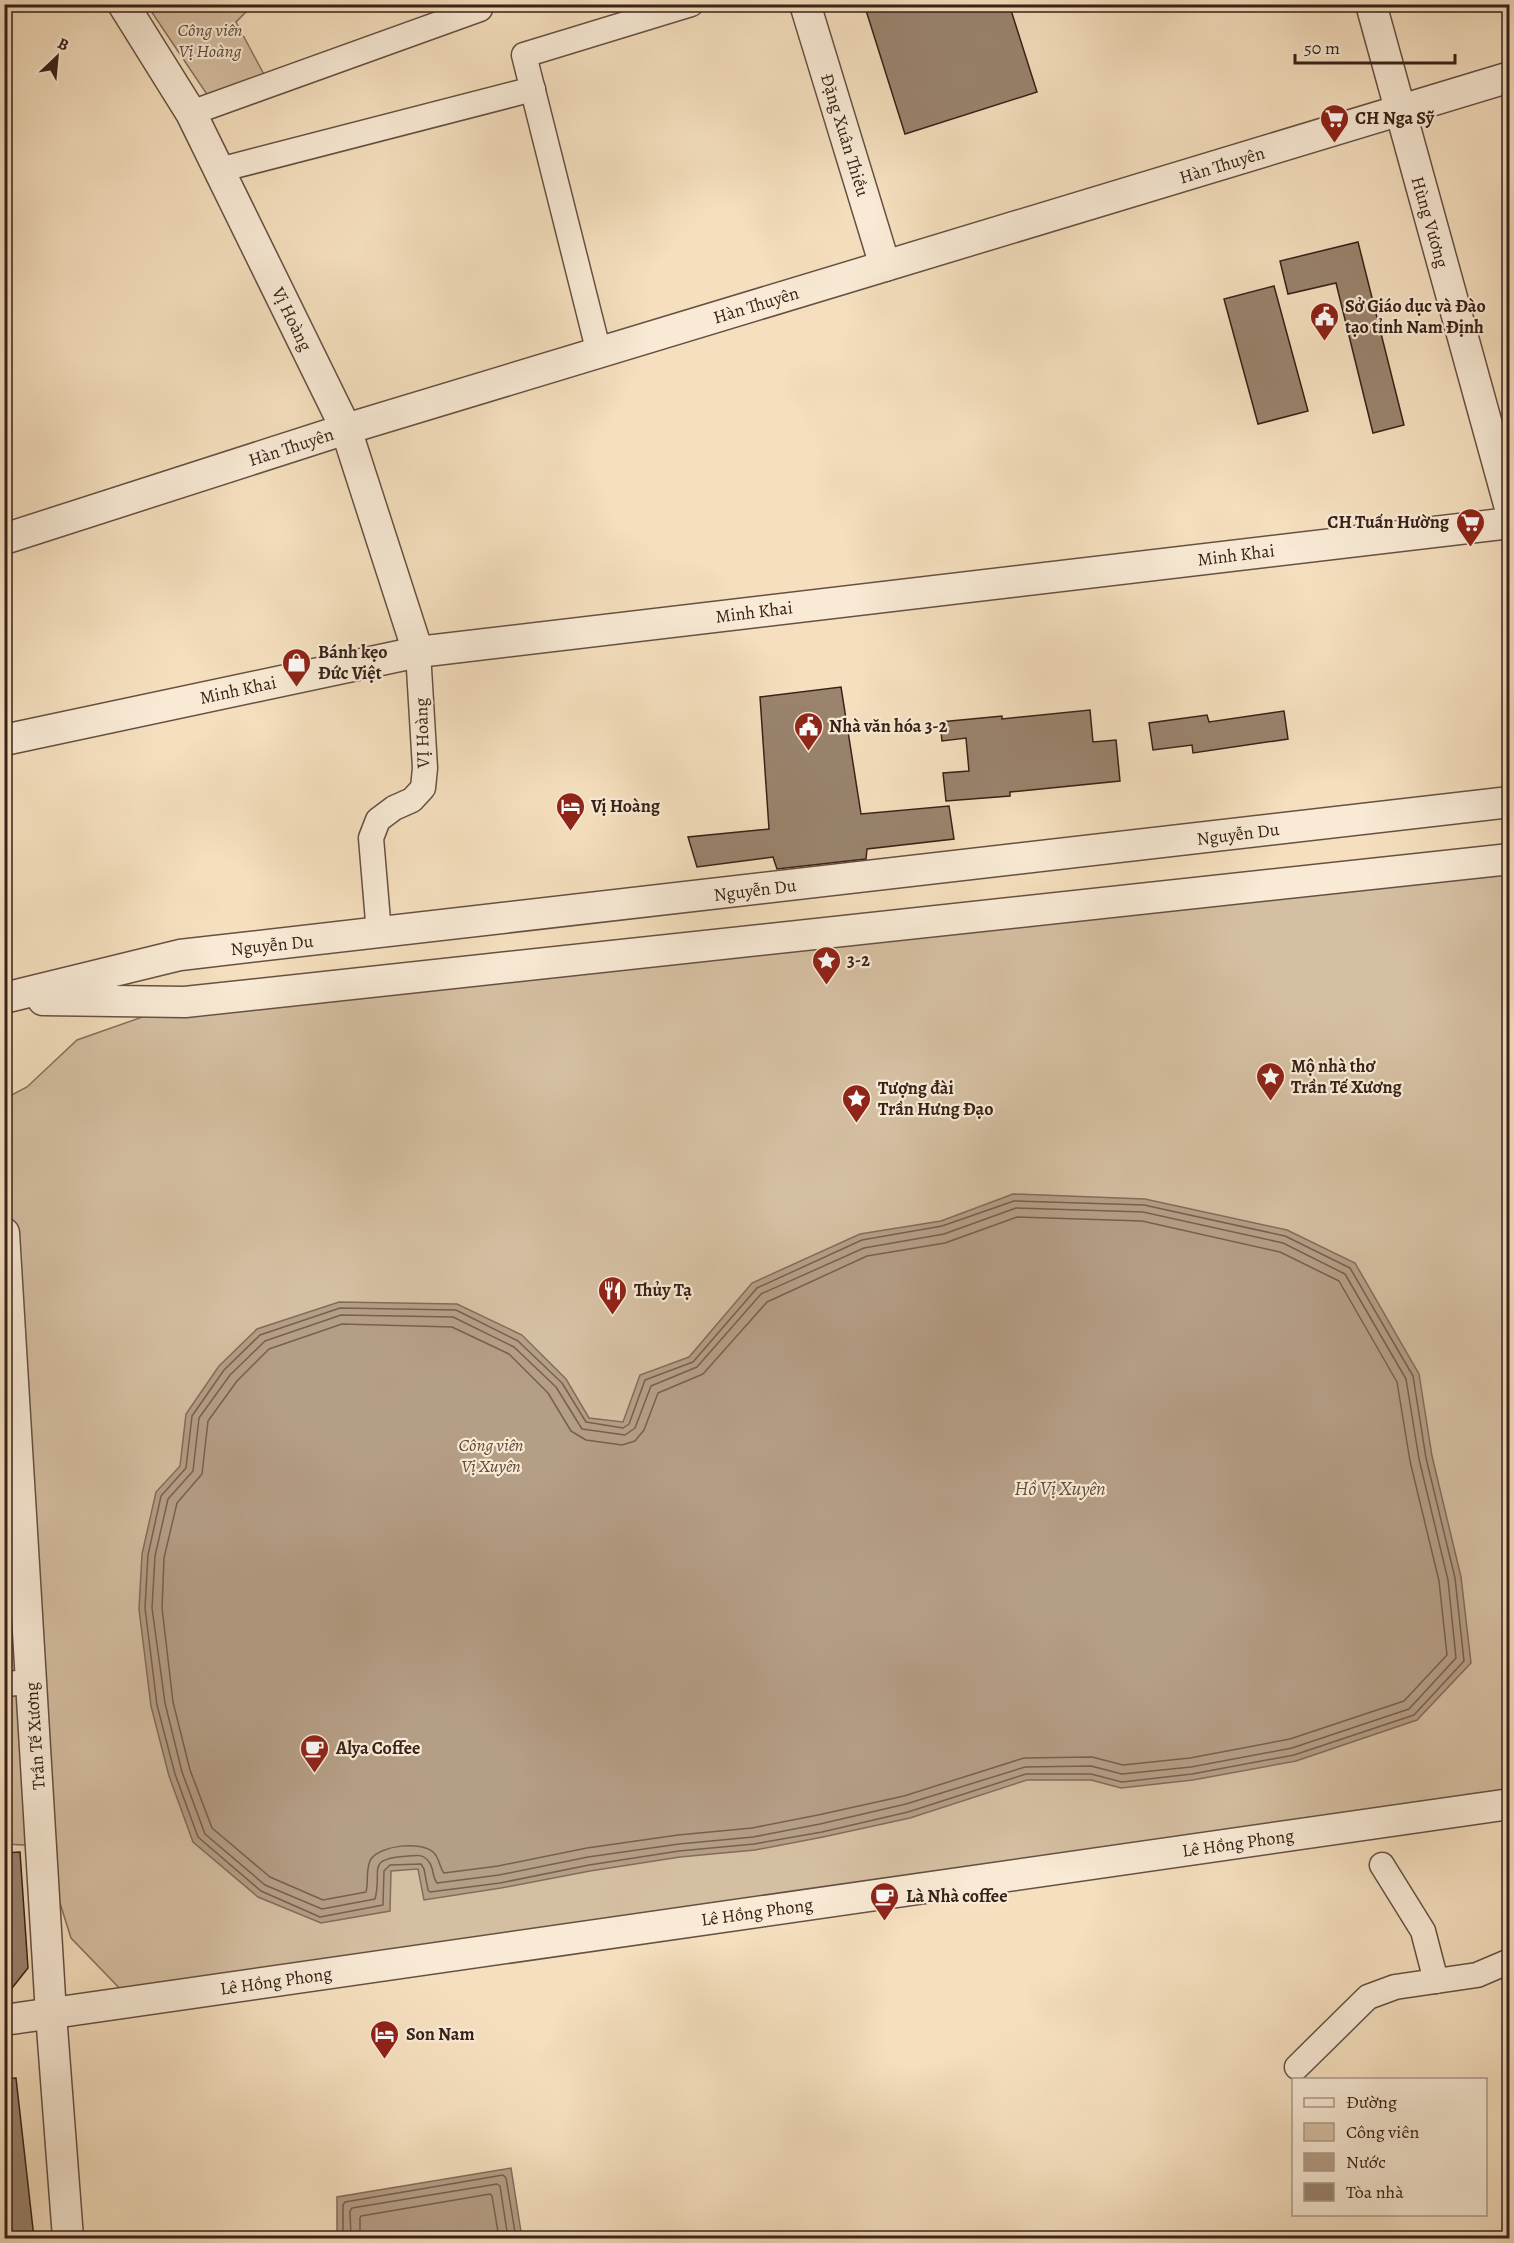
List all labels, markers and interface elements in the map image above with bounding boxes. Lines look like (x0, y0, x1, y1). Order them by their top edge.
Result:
park label: Công viên Vị Hoàng (178, 18, 243, 63)
north arrow (27, 27, 87, 87)
scale bar (1295, 27, 1456, 65)
text: B (54, 32, 72, 57)
text: 50 m (1304, 36, 1340, 60)
street label: Đặng Xuân Thiều (815, 71, 875, 200)
supermarket icon: CH Nga Sỹ (1318, 102, 1350, 144)
place label: CH Nga Sỹ (1355, 106, 1435, 130)
street label: Hàn Thuyên (1176, 141, 1268, 189)
street label: Hùng Vương (1405, 173, 1455, 271)
street label: Hàn Thuyên (710, 281, 802, 329)
street label: Vị Hoàng (266, 282, 318, 355)
place label: Sở Giáo dục và Đào tạo tỉnh Nam Định (1345, 294, 1486, 339)
public building icon: Sở Giáo dục và Đào tạo tỉnh Nam Định (1308, 300, 1340, 342)
street label: Hàn Thuyên (245, 422, 337, 472)
supermarket icon: CH Tuấn Hường (1454, 506, 1486, 548)
place label: CH Tuấn Hường (1327, 510, 1450, 534)
street label: Minh Khai (1196, 538, 1276, 572)
street label: Minh Khai (714, 595, 794, 629)
place label: Bánh kẹo Đức Việt (318, 640, 388, 685)
shop icon: Bánh kẹo Đức Việt (281, 646, 313, 688)
street label: Minh Khai (198, 670, 278, 710)
street label: VỊ Hoàng (409, 697, 435, 770)
public building icon: Nhà văn hóa 3-2 (792, 710, 824, 752)
place label: Nhà văn hóa 3-2 (829, 714, 948, 738)
hotel icon: Vị Hoàng (554, 790, 586, 832)
place label: Vị Hoàng (590, 794, 661, 818)
street label: Nguyễn Du (1195, 817, 1281, 851)
street label: Nguyễn Du (712, 873, 798, 907)
street label: Nguyễn Du (229, 929, 315, 961)
place icon: 3-2 (810, 944, 842, 986)
place label: 3-2 (847, 948, 870, 972)
place label: Mộ nhà thơ Trần Tế Xương (1291, 1054, 1403, 1099)
place icon: Mộ nhà thơ Trần Tế Xương (1254, 1060, 1286, 1102)
place label: Tượng đài Trần Hưng Đạo (878, 1076, 993, 1121)
place icon: Tượng đài Trần Hưng Đạo (841, 1082, 873, 1124)
restaurant icon: Thủy Tạ (597, 1274, 629, 1316)
place label: Thủy Tạ (634, 1278, 692, 1302)
park label: Công viên Vị Xuyên (459, 1433, 524, 1478)
water label: Hồ Vị Xuyên (1014, 1475, 1106, 1502)
street label: Trần Tế Xương (19, 1681, 51, 1791)
cafe icon: Alya Coffee (299, 1732, 331, 1774)
place label: Alya Coffee (335, 1736, 420, 1760)
street label: Lê Hồng Phong (1180, 1823, 1296, 1863)
cafe icon: Là Nhà coffee (869, 1880, 901, 1922)
place label: Là Nhà coffee (906, 1884, 1007, 1908)
street label: Lê Hồng Phong (699, 1892, 815, 1932)
street label: Lê Hồng Phong (218, 1961, 334, 2001)
hotel icon: Son Nam (369, 2018, 401, 2060)
place label: Son Nam (406, 2022, 475, 2046)
legend (1292, 2078, 1487, 2216)
text: Đường (1346, 2090, 1397, 2114)
text: Công viên (1346, 2120, 1419, 2144)
text: Nước (1346, 2150, 1386, 2174)
text: Tòa nhà (1346, 2180, 1404, 2204)

